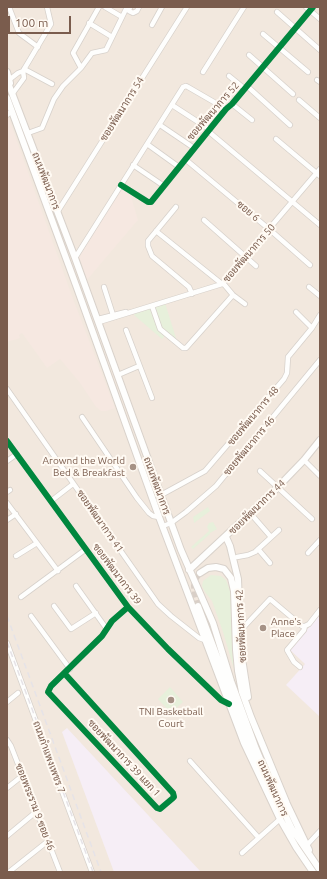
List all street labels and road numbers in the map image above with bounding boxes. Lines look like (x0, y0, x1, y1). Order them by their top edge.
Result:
street label: ซอยพัฒนาการ 54 (97, 75, 147, 143)
street label: ซอยพัฒนาการ 52 (184, 79, 242, 143)
street label: ถนนพัฒนาการ (30, 151, 62, 211)
street label: ซอย 6 (234, 198, 262, 224)
street label: ซอยพัฒนาการ 50 (220, 221, 278, 285)
street label: ซอยพัฒนาการ 48 (225, 384, 281, 448)
street label: ซอยพัฒนาการ 46 (221, 414, 277, 478)
street label: ถนนพัฒนาการ (141, 455, 173, 517)
street label: ซอยพัฒนาการ 44 (226, 477, 288, 537)
street label: ซอยพัฒนาการ 41 (74, 487, 126, 555)
street label: ซอยพัฒนาการ 39 (90, 541, 144, 607)
street label: ซอยพัฒนาการ 42 (233, 589, 249, 663)
street label: ซอยพัฒนาการ 39 แยก 1 (85, 717, 163, 799)
street label: ถนนกำแพงเพชร 7 (30, 719, 68, 795)
street label: ถนนพัฒนาการ (255, 758, 291, 818)
street label: ซอยพระราม 9 ซอย 46 (13, 762, 57, 852)

